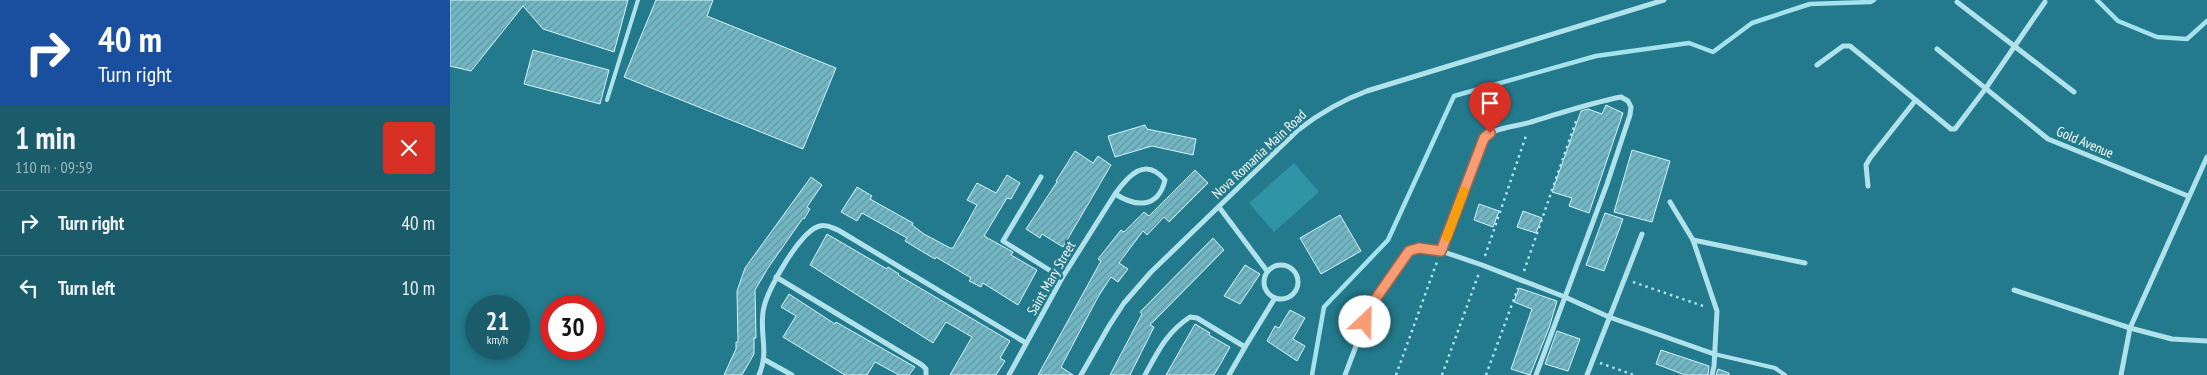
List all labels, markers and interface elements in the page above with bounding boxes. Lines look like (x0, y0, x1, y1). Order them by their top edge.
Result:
text: 40 m (98, 16, 162, 62)
icon: right (15, 20, 80, 85)
text: Turn right (98, 60, 172, 88)
pin (1469, 82, 1511, 133)
icon: arrive (1476, 89, 1504, 117)
street label: Nova Romania Main Road (1208, 106, 1310, 202)
text: 1 min (15, 118, 76, 157)
button: close (383, 122, 435, 174)
street label: Gold Avenue (2054, 122, 2116, 162)
text: 110 m · 09:59 (15, 157, 93, 177)
icon: right (15, 209, 43, 237)
text: Turn right (58, 211, 124, 235)
text: 40 m (402, 211, 435, 235)
street label: Saint Mary Street (1023, 238, 1080, 318)
icon: left (15, 274, 43, 302)
text: Turn left (58, 276, 115, 300)
text: 10 m (402, 276, 435, 300)
speed limit sign: 30 (540, 295, 605, 360)
position arrow (1338, 295, 1390, 347)
text: 21 (486, 305, 509, 337)
text: km/h (487, 332, 508, 347)

